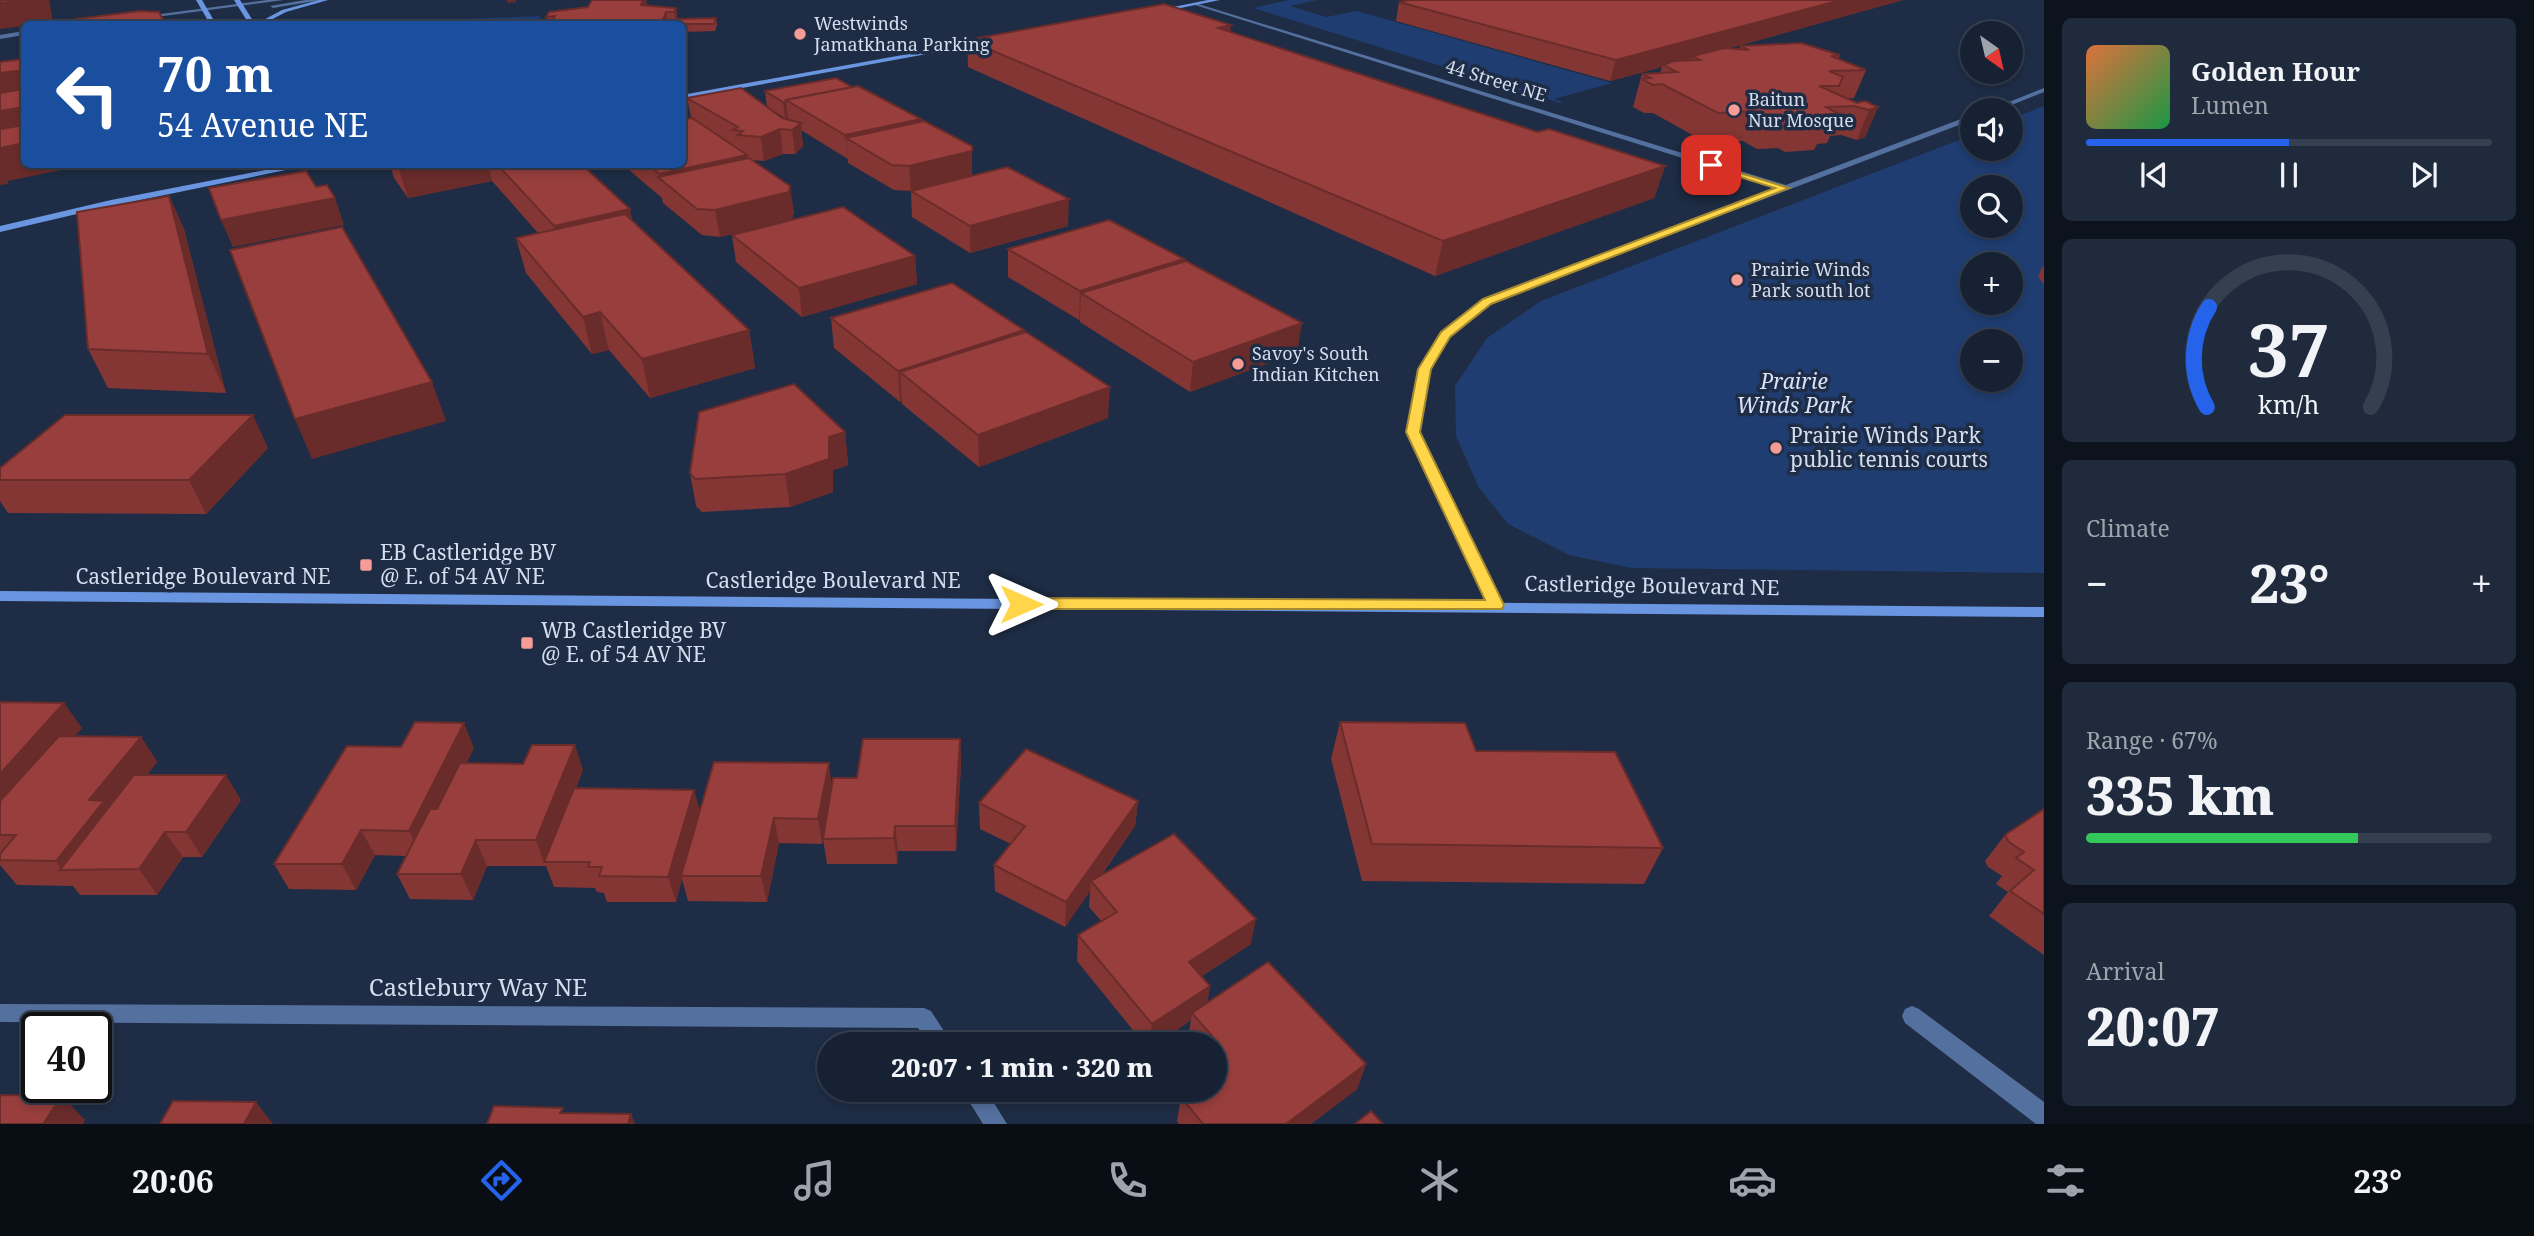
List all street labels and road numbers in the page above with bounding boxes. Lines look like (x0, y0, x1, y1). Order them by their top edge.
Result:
street label: 44 Street NE (1443, 53, 1550, 107)
street label: Castleridge Boulevard NE (75, 562, 331, 590)
street label: Castleridge Boulevard NE (705, 566, 961, 594)
street label: Castleridge Boulevard NE (1524, 569, 1780, 601)
street label: Castlebury Way NE (369, 970, 587, 1003)

